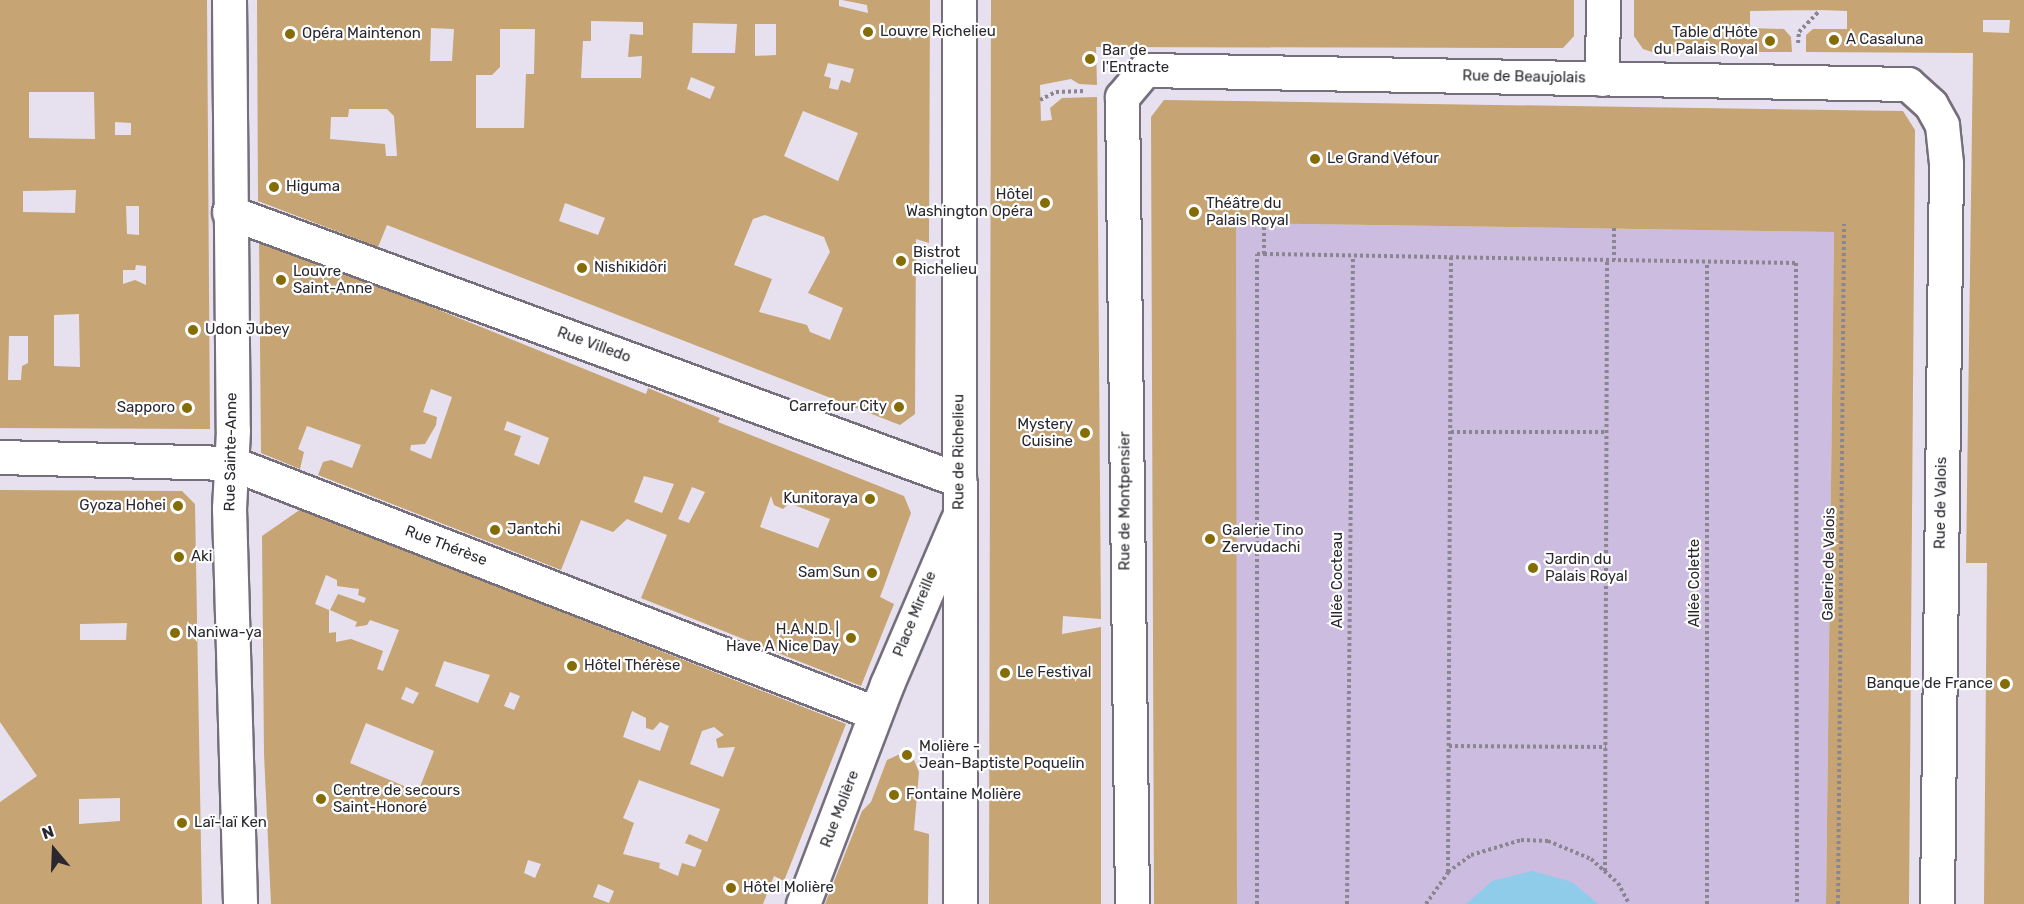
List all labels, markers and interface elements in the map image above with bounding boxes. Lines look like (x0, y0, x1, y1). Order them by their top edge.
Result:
place label: Louvre Richelieu (880, 23, 996, 41)
place label: Table d'Hôte du Palais Royal (1654, 23, 1758, 58)
place label: Opéra Maintenon (302, 25, 421, 43)
marker: Louvre Richelieu (861, 25, 875, 39)
marker: Opéra Maintenon (283, 27, 297, 41)
place label: A Casaluna (1846, 31, 1924, 49)
marker: A Casaluna (1827, 33, 1841, 47)
marker: Table d'Hôte du Palais Royal (1763, 34, 1777, 48)
place label: Bar de l'Entracte (1102, 41, 1169, 76)
marker: Bar de l'Entracte (1083, 52, 1097, 66)
street label: Rue de Beaujolais (1462, 67, 1586, 87)
place label: Le Grand Véfour (1327, 150, 1439, 168)
marker: Le Grand Véfour (1308, 152, 1322, 166)
place label: Higuma (286, 178, 340, 196)
marker: Higuma (267, 180, 281, 194)
place label: Hôtel Washington Opéra (906, 185, 1033, 220)
place label: Théâtre du Palais Royal (1206, 194, 1289, 229)
marker: Hôtel Washington Opéra (1038, 196, 1052, 210)
marker: Théâtre du Palais Royal (1187, 205, 1201, 219)
place label: Bistrot Richelieu (913, 243, 977, 278)
marker: Bistrot Richelieu (894, 254, 908, 268)
place label: Nishikidôri (594, 259, 667, 277)
marker: Nishikidôri (575, 261, 589, 275)
place label: Louvre Saint-Anne (293, 262, 372, 297)
marker: Louvre Saint-Anne (274, 273, 288, 287)
place label: Udon Jubey (205, 321, 290, 339)
marker: Udon Jubey (186, 323, 200, 337)
street label: Rue Villedo (554, 323, 634, 367)
street label: Rue Sainte-Anne (221, 392, 241, 512)
street label: Rue de Richelieu (950, 394, 968, 510)
place label: Carrefour City (789, 398, 887, 416)
place label: Sapporo (117, 399, 175, 417)
marker: Carrefour City (892, 400, 906, 414)
marker: Sapporo (180, 401, 194, 415)
place label: Mystery Cuisine (1017, 415, 1073, 450)
marker: Mystery Cuisine (1078, 426, 1092, 440)
street label: Rue de Montpensier (1116, 431, 1134, 571)
street label: Rue de Valois (1931, 456, 1951, 550)
place label: Kunitoraya (783, 490, 858, 508)
marker: Kunitoraya (863, 492, 877, 506)
place label: Gyoza Hohei (79, 497, 166, 515)
marker: Gyoza Hohei (171, 499, 185, 513)
street label: Galerie de Valois (1819, 507, 1839, 621)
place label: Jantchi (507, 521, 561, 539)
place label: Galerie Tino Zervudachi (1222, 521, 1304, 556)
street label: Rue Thérèse (402, 522, 490, 570)
marker: Jantchi (488, 523, 502, 537)
marker: Galerie Tino Zervudachi (1203, 532, 1217, 546)
street label: Allée Cocteau (1329, 532, 1347, 628)
street label: Allée Colette (1686, 539, 1704, 627)
place label: Aki (191, 548, 212, 566)
marker: Aki (172, 550, 186, 564)
place label: Jardin du Palais Royal (1545, 550, 1628, 585)
marker: Jardin du Palais Royal (1526, 561, 1540, 575)
place label: Sam Sun (798, 564, 860, 582)
marker: Sam Sun (865, 566, 879, 580)
street label: Place Mireille (890, 569, 940, 659)
place label: H.A.N.D. | Have A Nice Day (725, 620, 839, 655)
place label: Naniwa-ya (187, 624, 262, 642)
marker: Naniwa-ya (168, 626, 182, 640)
marker: H.A.N.D. | Have A Nice Day (844, 631, 858, 645)
place label: Hôtel Thérèse (584, 657, 681, 675)
marker: Hôtel Thérèse (565, 659, 579, 673)
place label: Le Festival (1017, 664, 1091, 682)
marker: Le Festival (998, 666, 1012, 680)
place label: Banque de France (1866, 675, 1993, 693)
marker: Banque de France (1998, 677, 2012, 691)
place label: Molière - Jean-Baptiste Poquelin (919, 737, 1085, 772)
marker: Molière - Jean-Baptiste Poquelin (900, 748, 914, 762)
street label: Rue Molière (817, 768, 863, 850)
place label: Centre de secours Saint-Honoré (333, 781, 460, 816)
place label: Fontaine Molière (906, 786, 1021, 804)
marker: Fontaine Molière (887, 788, 901, 802)
marker: Centre de secours Saint-Honoré (314, 792, 328, 806)
place label: Laï-laï Ken (194, 814, 267, 832)
marker: Laï-laï Ken (175, 816, 189, 830)
north arrow (24, 820, 84, 880)
text: N (39, 822, 57, 843)
place label: Hôtel Molière (743, 879, 834, 897)
marker: Hôtel Molière (724, 881, 738, 895)

